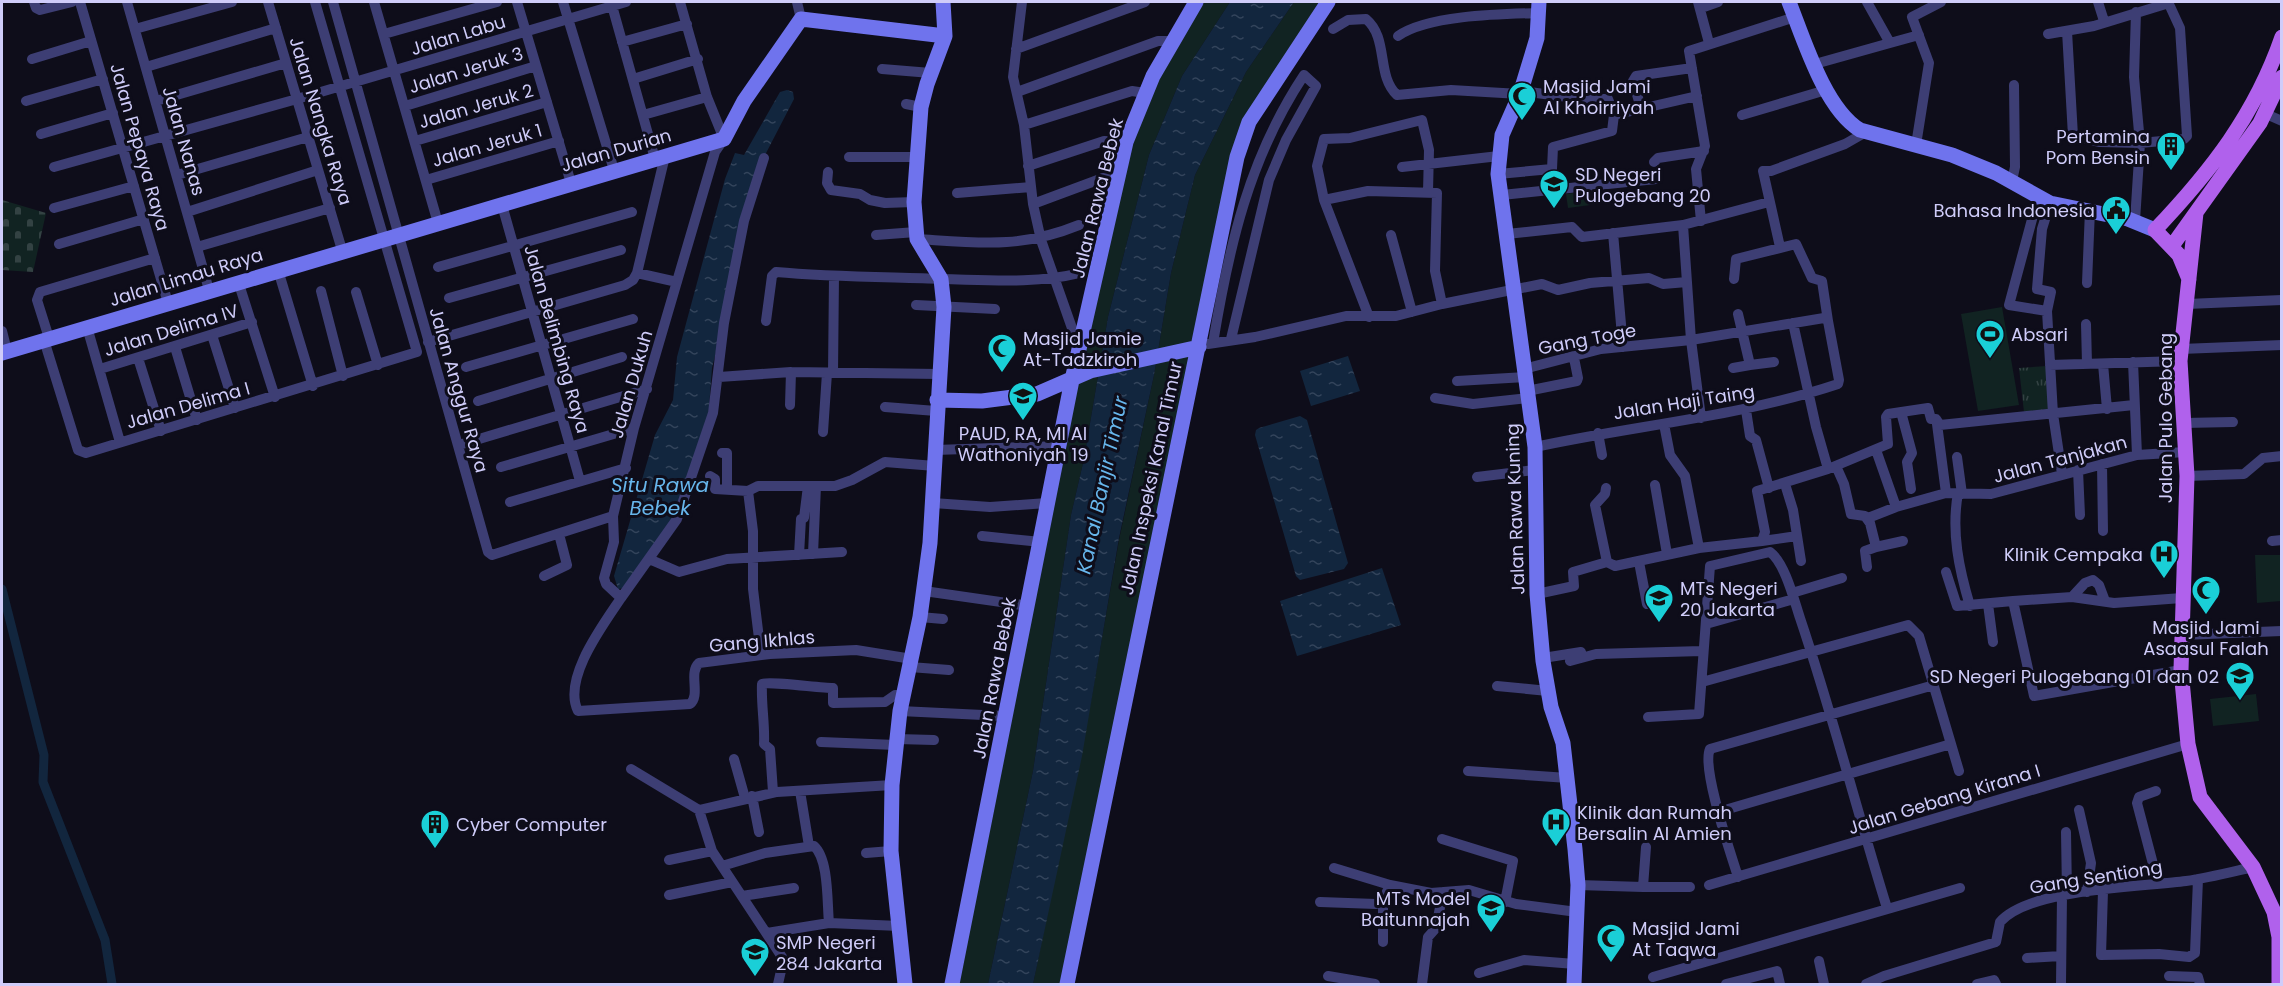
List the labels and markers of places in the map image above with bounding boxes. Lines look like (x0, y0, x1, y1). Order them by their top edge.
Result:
place label: Masjid Jami Al Khoirriyah (1543, 74, 1654, 120)
mosque icon: Masjid Jami Al Khoirriyah (1506, 80, 1538, 122)
place label: Pertamina Pom Bensin (2046, 124, 2150, 170)
building icon: Pertamina Pom Bensin (2155, 130, 2187, 172)
place label: SD Negeri Pulogebang 20 (1575, 162, 1711, 208)
school or university icon: SD Negeri Pulogebang 20 (1538, 168, 1570, 210)
public building icon: Bahasa Indonesia (2100, 194, 2132, 236)
place label: Bahasa Indonesia (1933, 198, 2095, 223)
sports icon: Absari (1974, 318, 2006, 360)
place label: Absari (2011, 322, 2068, 347)
place label: Masjid Jamie At-Tadzkiroh (1023, 326, 1142, 372)
mosque icon: Masjid Jamie At-Tadzkiroh (986, 332, 1018, 374)
school or university icon: PAUD, RA, MI Al Wathoniyah 19 (1007, 380, 1039, 422)
place label: PAUD, RA, MI Al Wathoniyah 19 (957, 421, 1089, 467)
hospital icon: Klinik Cempaka (2148, 538, 2180, 580)
place label: Klinik Cempaka (2004, 542, 2143, 567)
mosque icon: Masjid Jami Asaasul Falah (2190, 574, 2222, 616)
place label: MTs Negeri 20 Jakarta (1680, 576, 1778, 622)
school or university icon: MTs Negeri 20 Jakarta (1643, 582, 1675, 624)
place label: Masjid Jami Asaasul Falah (2143, 615, 2269, 661)
school or university icon: SD Negeri Pulogebang 01 dan 02 (2224, 660, 2256, 702)
place label: SD Negeri Pulogebang 01 dan 02 (1930, 664, 2219, 689)
place label: Klinik dan Rumah Bersalin Al Amien (1577, 800, 1732, 846)
hospital icon: Klinik dan Rumah Bersalin Al Amien (1540, 806, 1572, 848)
building icon: Cyber Computer (419, 808, 451, 850)
place label: Cyber Computer (456, 812, 607, 837)
place label: MTs Model Baitunnajah (1361, 886, 1470, 932)
school or university icon: MTs Model Baitunnajah (1475, 892, 1507, 934)
place label: Masjid Jami At Taqwa (1632, 916, 1740, 962)
mosque icon: Masjid Jami At Taqwa (1595, 922, 1627, 964)
place label: SMP Negeri 284 Jakarta (776, 930, 882, 976)
school or university icon: SMP Negeri 284 Jakarta (739, 936, 771, 978)

